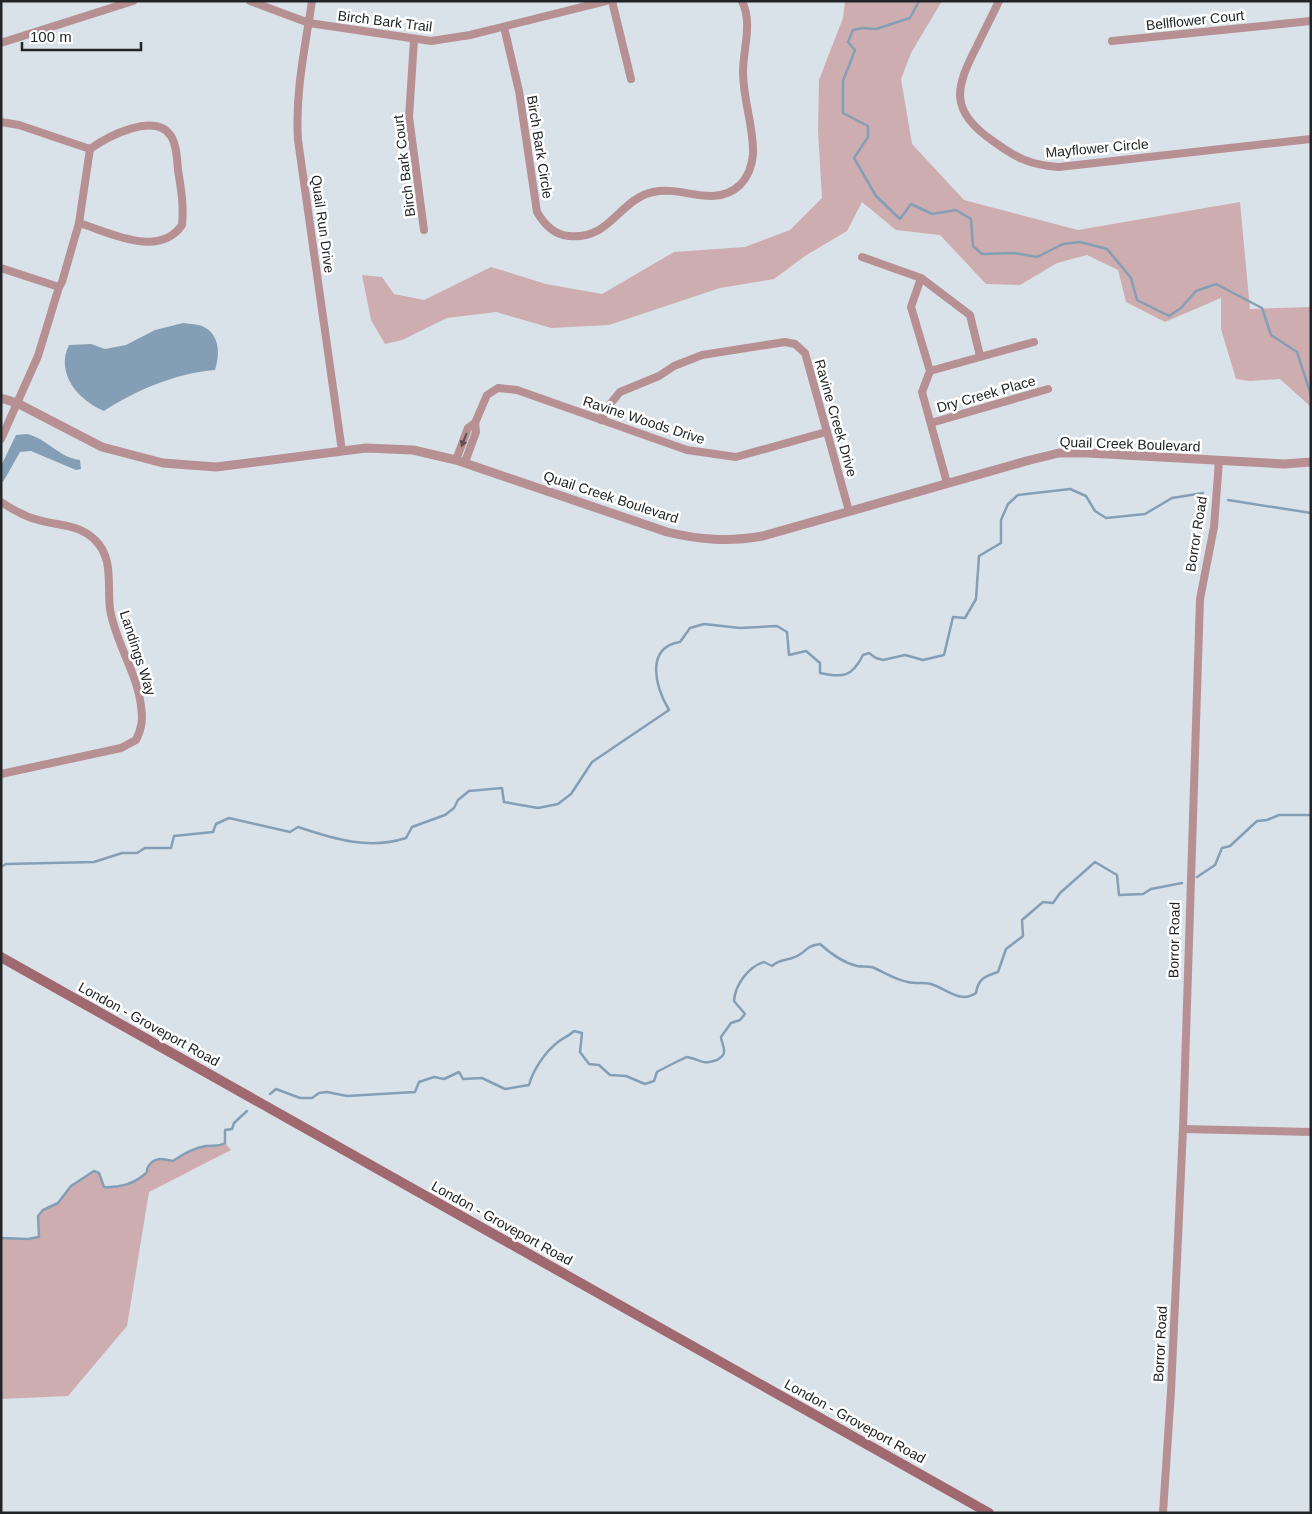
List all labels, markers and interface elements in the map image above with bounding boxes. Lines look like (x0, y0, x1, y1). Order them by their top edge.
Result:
street label: Birch Bark Trail (337, 7, 433, 35)
street label: Bellflower Court (1145, 7, 1245, 33)
scale bar (22, 20, 141, 52)
text: 100 m (30, 28, 72, 45)
street label: Birch Bark Circle (524, 94, 556, 200)
street label: Birch Bark Court (390, 114, 418, 218)
street label: Mayflower Circle (1045, 136, 1149, 160)
street label: Quail Run Drive (308, 174, 338, 274)
street label: Ravine Creek Drive (812, 357, 860, 479)
street label: Dry Creek Place (935, 372, 1037, 416)
street label: Ravine Woods Drive (581, 393, 707, 447)
one-way arrow (460, 433, 468, 448)
street label: Quail Creek Boulevard (1059, 434, 1201, 454)
street label: Quail Creek Boulevard (542, 468, 680, 526)
street label: Borror Road (1182, 495, 1210, 573)
street label: Landings Way (117, 609, 159, 697)
street label: Borror Road (1165, 902, 1183, 978)
street label: London - Groveport Road (76, 979, 222, 1069)
street label: London - Groveport Road (429, 1178, 575, 1268)
street label: Borror Road (1150, 1306, 1170, 1382)
street label: London - Groveport Road (782, 1376, 928, 1466)

